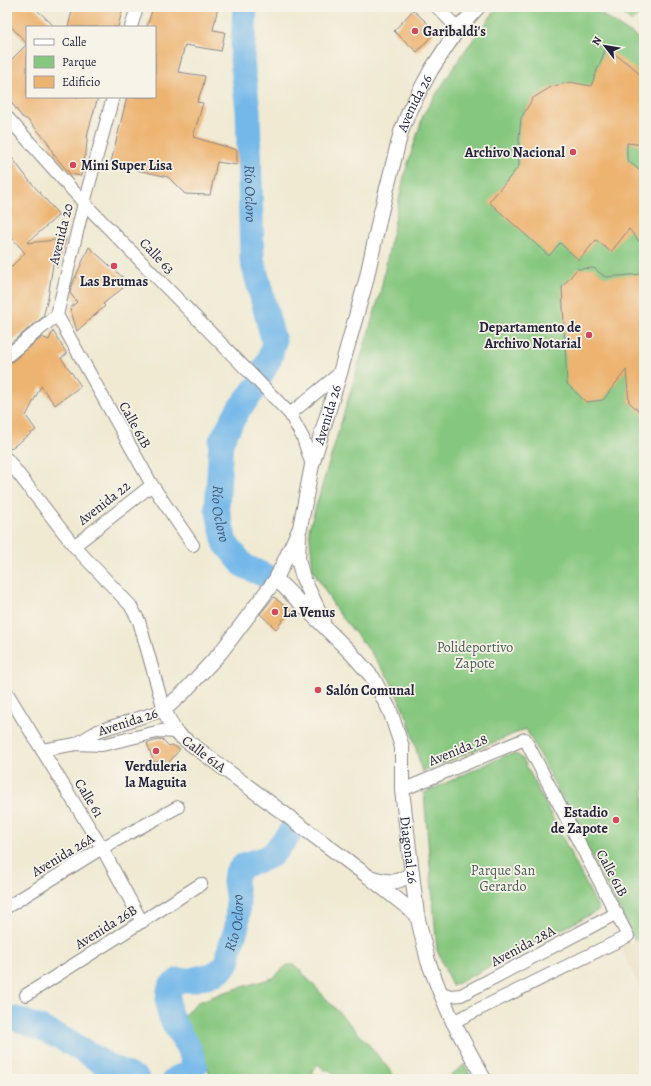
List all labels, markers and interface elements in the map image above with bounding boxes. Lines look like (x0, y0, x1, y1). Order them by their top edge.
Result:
place label: Garibaldi's (423, 22, 486, 41)
legend (26, 26, 156, 98)
marker: Garibaldi's (410, 26, 420, 36)
north arrow (585, 26, 625, 66)
text: Calle (62, 34, 86, 50)
text: N (588, 34, 605, 48)
text: Parque (62, 54, 97, 70)
street label: Avenida 26 (392, 71, 436, 136)
text: Edificio (62, 74, 100, 90)
place label: Archivo Nacional (464, 143, 565, 162)
marker: Archivo Nacional (568, 147, 578, 157)
place label: Mini Super Lisa (81, 156, 173, 175)
marker: Mini Super Lisa (68, 160, 78, 170)
water label: Río Ocloro (239, 165, 261, 222)
street label: Avenida 20 (44, 201, 78, 268)
street label: Calle 63 (135, 234, 179, 278)
marker: Las Brumas (109, 261, 119, 271)
place label: Las Brumas (80, 272, 149, 291)
place label: Departamento de Archivo Notarial (479, 318, 582, 353)
marker: Departamento de Archivo Notarial (584, 330, 594, 340)
street label: Avenida 26 (309, 382, 345, 448)
street label: Calle 61B (114, 398, 156, 452)
street label: Avenida 22 (73, 476, 135, 530)
water label: Río Ocloro (207, 485, 234, 544)
place label: La Venus (283, 603, 335, 622)
marker: La Venus (270, 607, 280, 617)
park label: Polideportivo Zapote (437, 638, 513, 673)
place label: Salón Comunal (326, 681, 415, 700)
marker: Salón Comunal (313, 685, 323, 695)
street label: Avenida 26 (95, 703, 160, 741)
street label: Avenida 28 (425, 729, 491, 771)
street label: Calle 61A (178, 731, 231, 777)
marker: Verduleria la Maguita (151, 746, 161, 756)
place label: Verduleria la Maguita (124, 757, 187, 792)
street label: Calle 61 (70, 775, 108, 821)
place label: Estadio de Zapote (551, 803, 609, 838)
street label: Diagonal 26 (396, 815, 423, 885)
marker: Estadio de Zapote (611, 815, 621, 825)
street label: Avenida 26A (27, 828, 99, 882)
street label: Calle 61B (592, 846, 632, 900)
park label: Parque San Gerardo (471, 861, 536, 896)
water label: Río Ocloro (220, 893, 248, 954)
street label: Avenida 26B (70, 900, 141, 954)
street label: Avenida 28A (487, 921, 559, 971)

